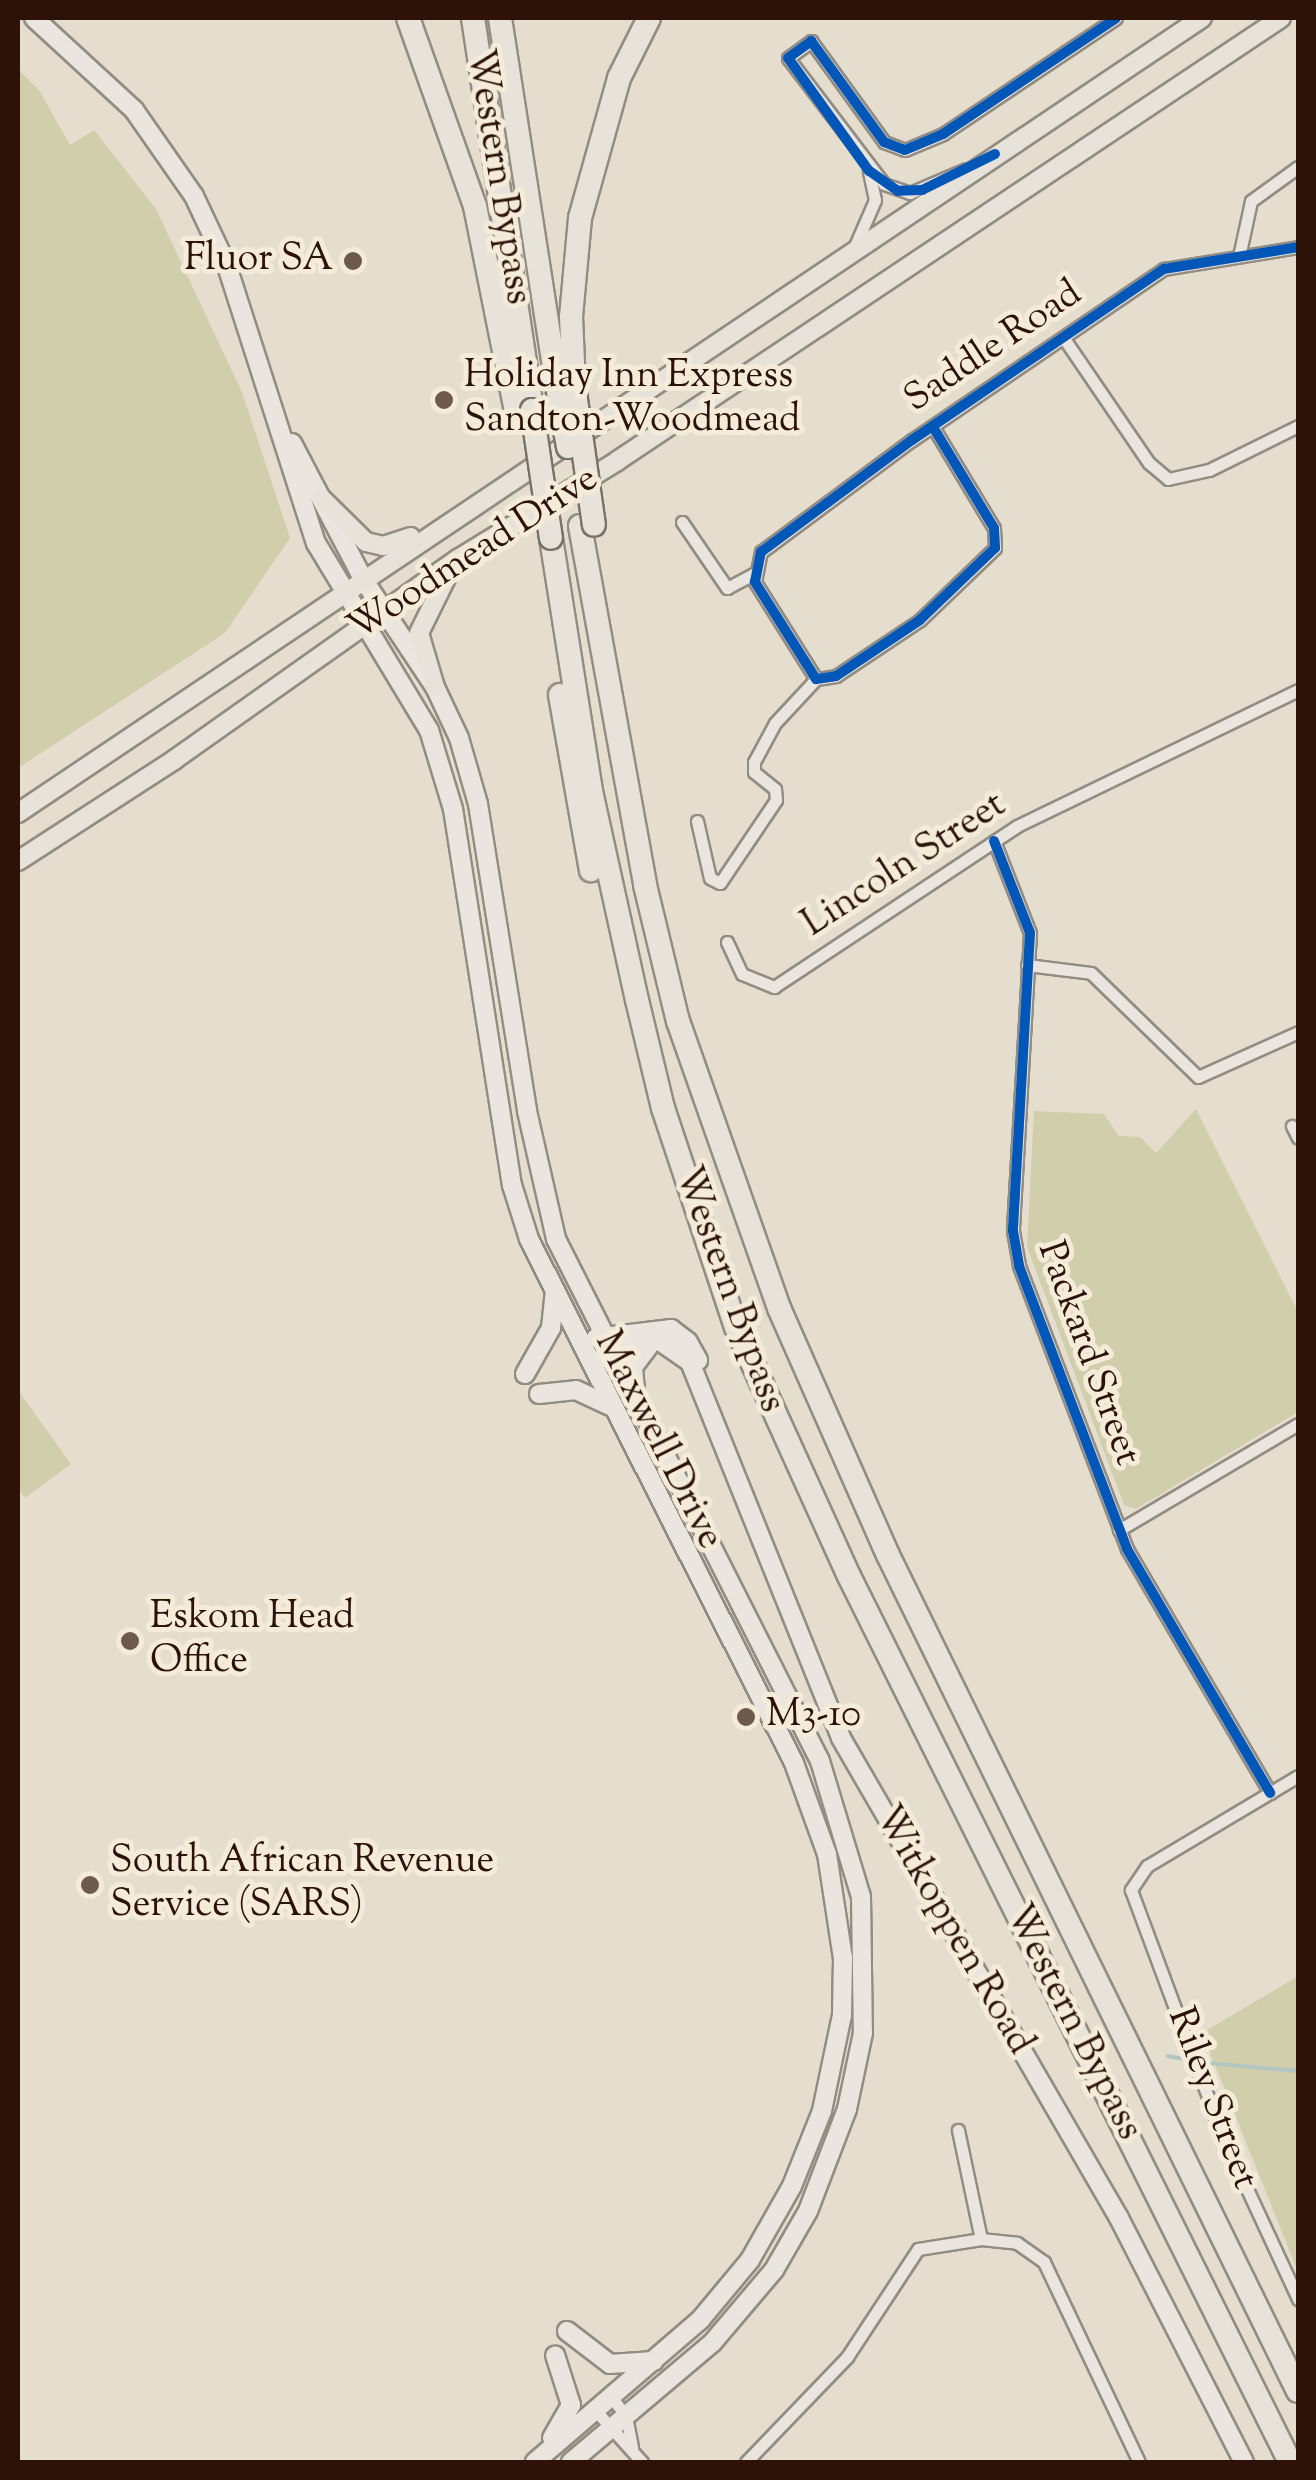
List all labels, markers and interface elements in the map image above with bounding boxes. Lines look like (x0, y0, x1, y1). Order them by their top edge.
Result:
street label: Western Bypass (454, 46, 540, 308)
place label: Fluor SA (184, 238, 333, 284)
marker: Fluor SA (342, 250, 364, 272)
street label: Saddle Road (897, 272, 1091, 424)
place label: Holiday Inn Express Sandton-Woodmead (464, 355, 800, 444)
marker: Holiday Inn Express Sandton-Woodmead (433, 389, 455, 411)
street label: Woodmead Drive (341, 457, 607, 653)
street label: Lincoln Street (795, 783, 1015, 949)
street label: Western Bypass (662, 1161, 794, 1419)
street label: Packard Street (1025, 1236, 1149, 1472)
street label: Maxwell Drive (583, 1325, 731, 1557)
place label: Eskom Head Office (150, 1596, 354, 1686)
marker: Eskom Head Office (119, 1630, 141, 1652)
place label: M3-10 (766, 1694, 861, 1740)
marker: M3-10 (735, 1706, 757, 1728)
street label: Witkoppen Road (862, 1799, 1042, 2063)
place label: South African Revenue Service (SARS) (110, 1840, 494, 1930)
marker: South African Revenue Service (SARS) (79, 1874, 101, 1896)
street label: Western Bypass (993, 1898, 1151, 2148)
street label: Riley Street (1156, 2002, 1266, 2196)

